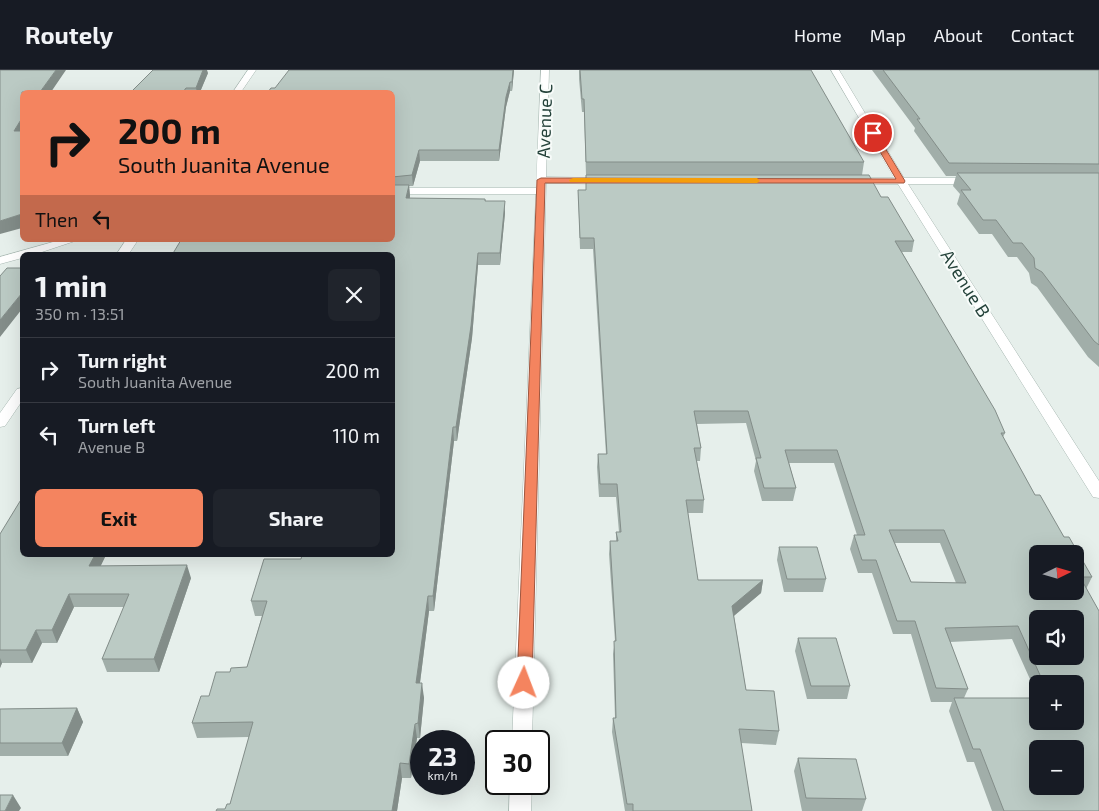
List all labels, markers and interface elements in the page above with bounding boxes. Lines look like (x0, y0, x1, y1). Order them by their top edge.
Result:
text: Routely (25, 20, 113, 49)
text: Home (794, 24, 842, 46)
text: Map (870, 24, 906, 46)
text: About (934, 24, 983, 46)
text: Contact (1011, 24, 1074, 46)
street label: Avenue C (532, 83, 556, 159)
text: 200 m (118, 109, 221, 151)
icon: right (35, 110, 100, 175)
pin (852, 112, 894, 154)
icon: arrive (859, 119, 887, 147)
text: South Juanita Avenue (118, 151, 330, 177)
icon: left (88, 205, 116, 233)
text: Then (35, 208, 78, 231)
street label: Avenue B (937, 245, 995, 321)
text: 1 min (35, 267, 107, 303)
button: close (328, 269, 380, 321)
text: 350 m · 13:51 (35, 304, 125, 323)
text: Turn right (78, 349, 166, 372)
icon: right (35, 356, 63, 384)
text: 200 m (326, 359, 380, 382)
text: South Juanita Avenue (78, 372, 232, 391)
text: Turn left (78, 414, 155, 437)
icon: left (35, 421, 63, 449)
text: 110 m (333, 424, 380, 447)
text: Avenue B (78, 437, 145, 456)
button: Exit (35, 489, 203, 547)
button: Share (213, 489, 380, 547)
north arrow (1029, 545, 1084, 600)
map controls (1029, 545, 1084, 795)
button: sound (1029, 610, 1084, 665)
position arrow (497, 656, 549, 708)
button: + (1029, 675, 1084, 730)
speed limit sign: 30 (485, 730, 550, 795)
button: − (1029, 740, 1084, 795)
text: 23 (428, 741, 457, 771)
text: km/h (428, 768, 457, 782)

